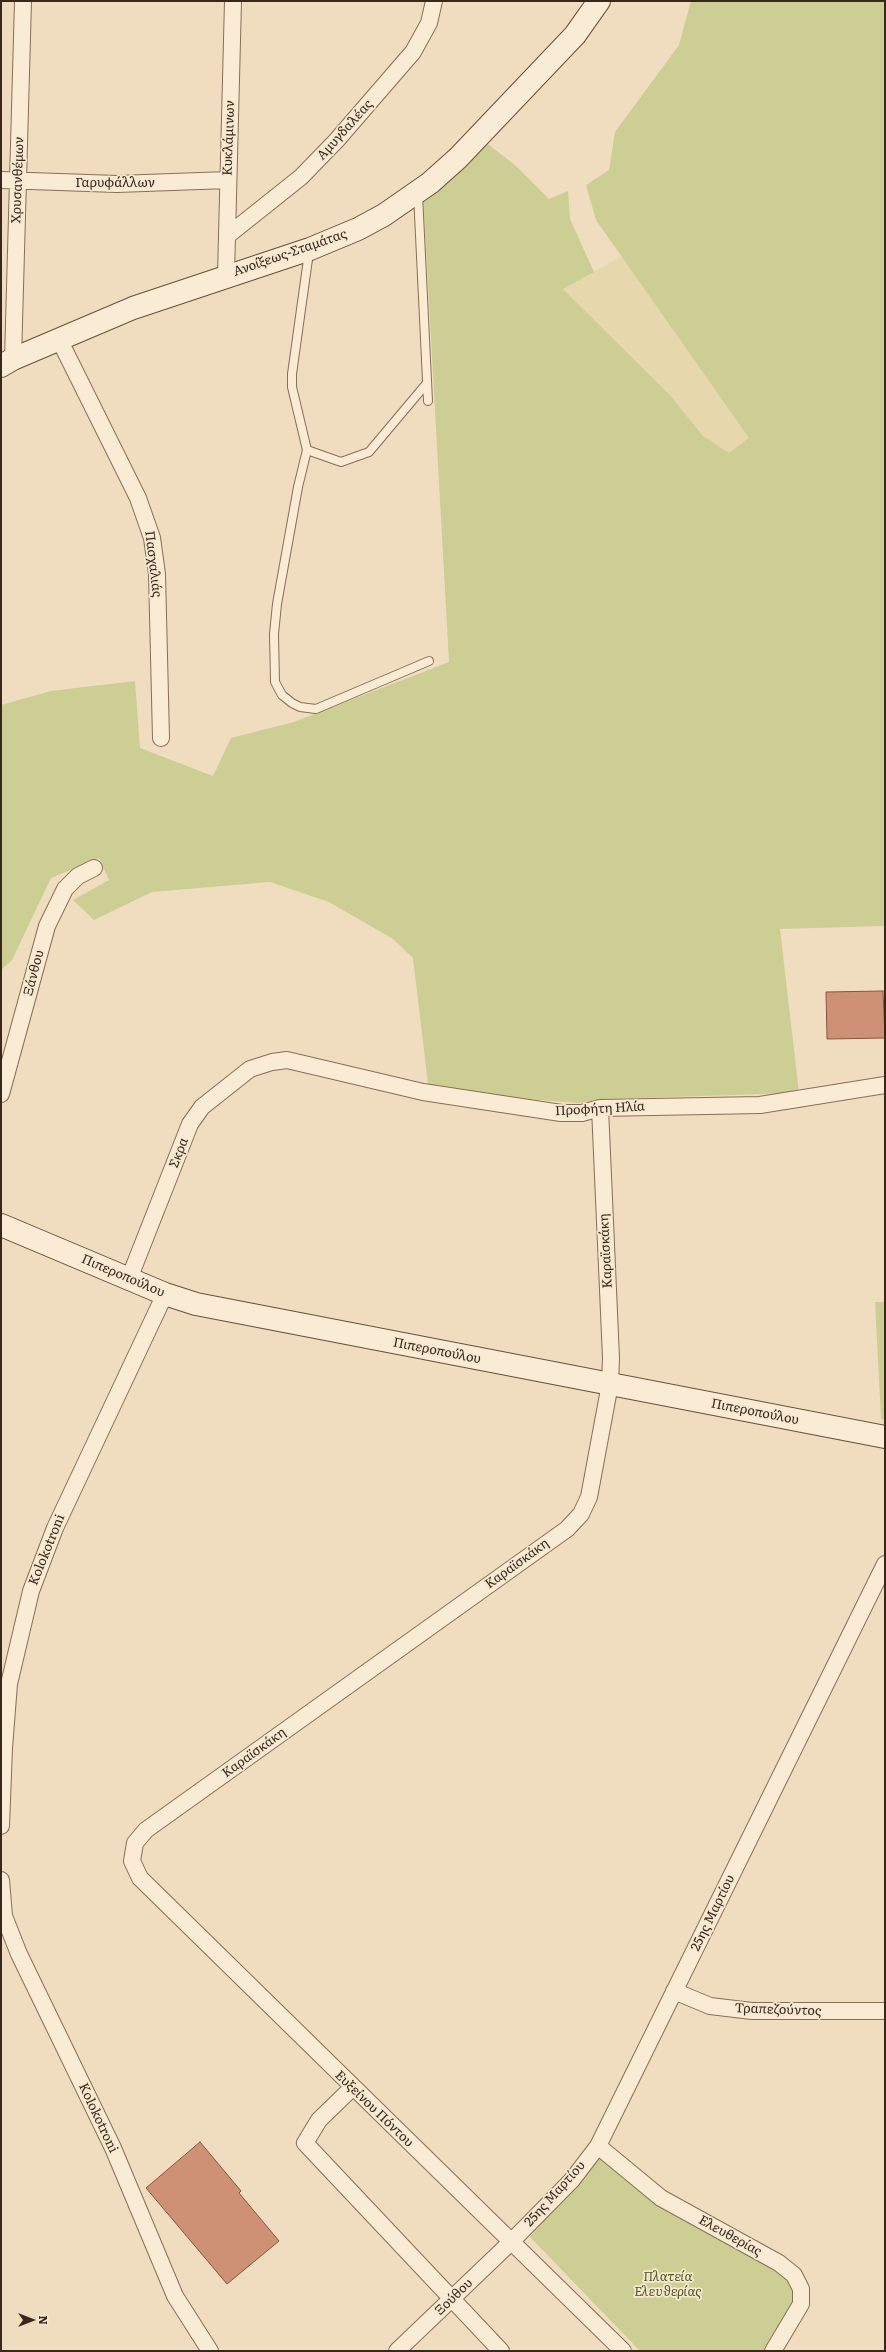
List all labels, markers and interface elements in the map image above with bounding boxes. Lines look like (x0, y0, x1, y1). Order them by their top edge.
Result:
street label: Αμυγδαλέας (314, 97, 376, 163)
street label: Κυκλάμινων (220, 100, 238, 176)
street label: Χρυσανθέμων (9, 136, 27, 224)
street label: Γαρυφάλλων (75, 175, 155, 191)
street label: Ανοίξεως-Σταμάτας (231, 226, 349, 280)
street label: Πασχαλιάς (141, 530, 165, 598)
street label: Ξάνθου (20, 948, 48, 998)
street label: Προφήτη Ηλία (555, 1099, 645, 1119)
street label: Σκρα (166, 1136, 192, 1170)
street label: Καραϊσκάκη (596, 1213, 616, 1289)
street label: Πιπεροπούλου (79, 1251, 167, 1301)
street label: Πιπεροπούλου (392, 1335, 482, 1367)
street label: Πιπεροπούλου (710, 1396, 800, 1428)
street label: Kolokotroni (26, 1512, 68, 1588)
street label: Καραϊσκάκη (482, 1536, 552, 1592)
street label: Καραϊσκάκη (219, 1725, 289, 1781)
street label: 25ης Μαρτίου (688, 1872, 738, 1954)
street label: Τραπεζούντος (734, 2001, 822, 2019)
street label: Ευξείνου Πόντου (332, 2068, 416, 2150)
street label: Kolokotroni (75, 2081, 121, 2155)
street label: 25ης Μαρτίου (521, 2158, 589, 2230)
street label: Ελευθερίας (696, 2212, 764, 2260)
park label: Πλατεία Ελευθερίας (634, 2269, 702, 2300)
street label: Ξούθου (432, 2275, 476, 2319)
north arrow (12, 2300, 52, 2340)
text: N (36, 2315, 52, 2325)

